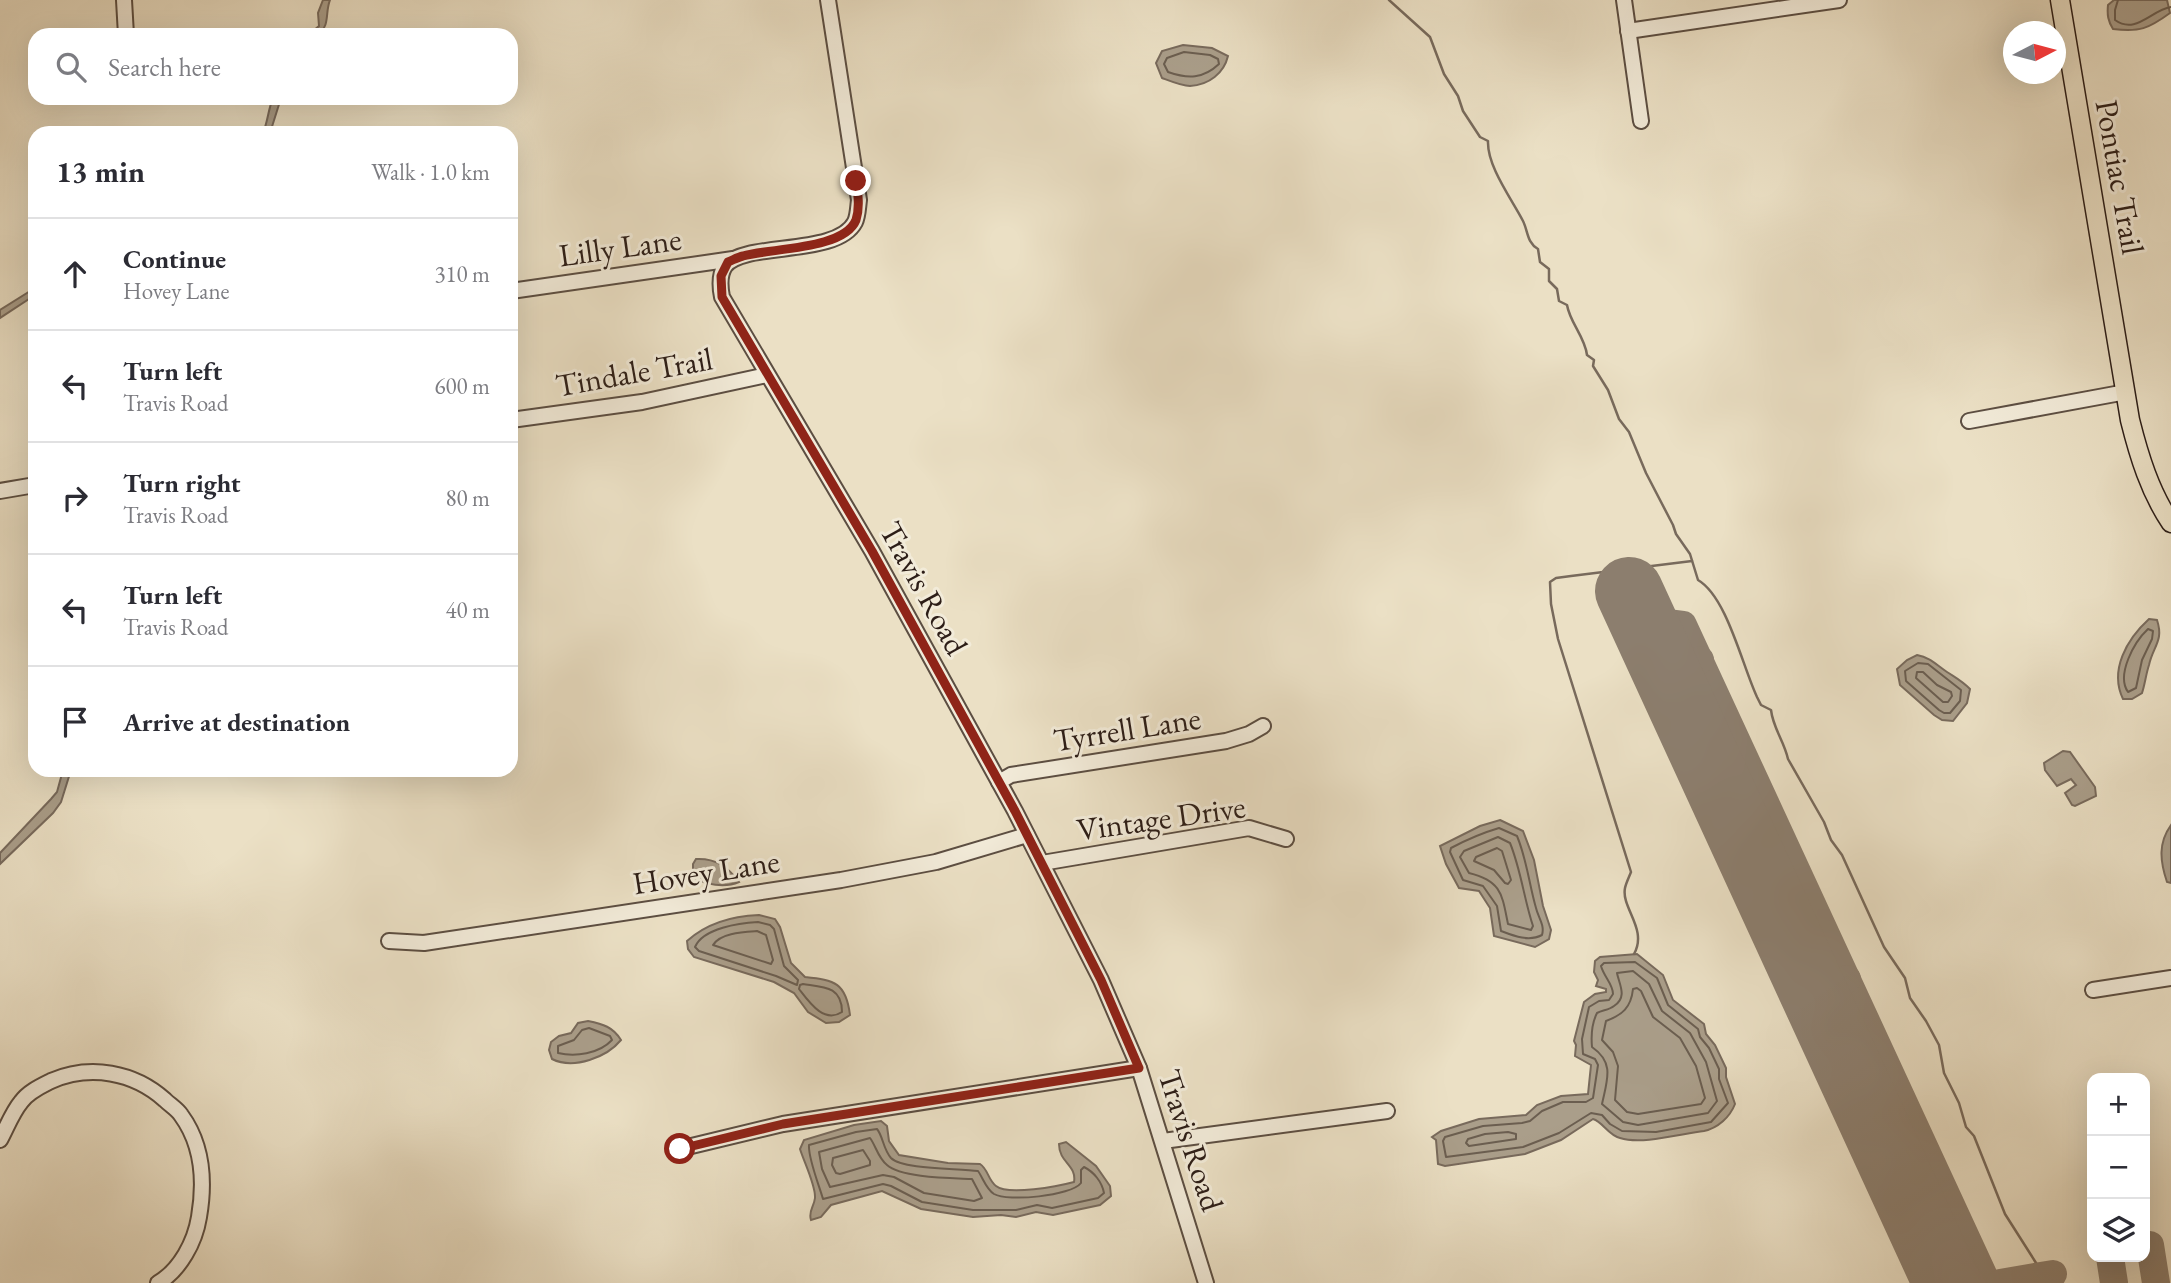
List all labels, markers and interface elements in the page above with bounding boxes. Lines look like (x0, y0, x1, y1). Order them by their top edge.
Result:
north arrow (2003, 21, 2066, 84)
search box (28, 28, 518, 105)
icon: search (52, 48, 90, 86)
text: Search here (108, 50, 221, 84)
street label: Pontiac Trail (2086, 96, 2154, 258)
text: 13 min (56, 152, 145, 191)
text: Walk · 1.0 km (371, 157, 490, 187)
route end (840, 165, 871, 196)
street label: Lilly Lane (556, 218, 684, 276)
text: Continue (123, 242, 226, 276)
icon: ahead (56, 255, 94, 293)
text: 310 m (434, 259, 490, 289)
text: Hovey Lane (123, 276, 230, 306)
street label: Tindale Trail (552, 337, 716, 406)
text: Turn left (123, 354, 222, 388)
icon: left (56, 367, 94, 405)
text: 600 m (434, 371, 490, 401)
text: Travis Road (123, 388, 228, 418)
text: Turn right (123, 466, 241, 500)
icon: right (56, 479, 94, 517)
text: 80 m (445, 483, 490, 513)
text: Travis Road (123, 500, 228, 530)
street label: Travis Road (870, 514, 978, 663)
text: Turn left (123, 578, 222, 612)
icon: left (56, 591, 94, 629)
text: 40 m (445, 595, 490, 625)
text: Travis Road (123, 612, 228, 642)
street label: Tyrrell Lane (1050, 697, 1204, 761)
icon: arrive (56, 703, 94, 741)
text: Arrive at destination (123, 705, 350, 739)
street label: Vintage Drive (1074, 785, 1248, 851)
street label: Hovey Lane (630, 840, 782, 904)
street label: Travis Road (1148, 1064, 1234, 1217)
map controls (2087, 1073, 2150, 1262)
button: + (2087, 1073, 2150, 1136)
route start (664, 1133, 695, 1164)
button: − (2087, 1136, 2150, 1199)
button: layers (2087, 1199, 2150, 1262)

